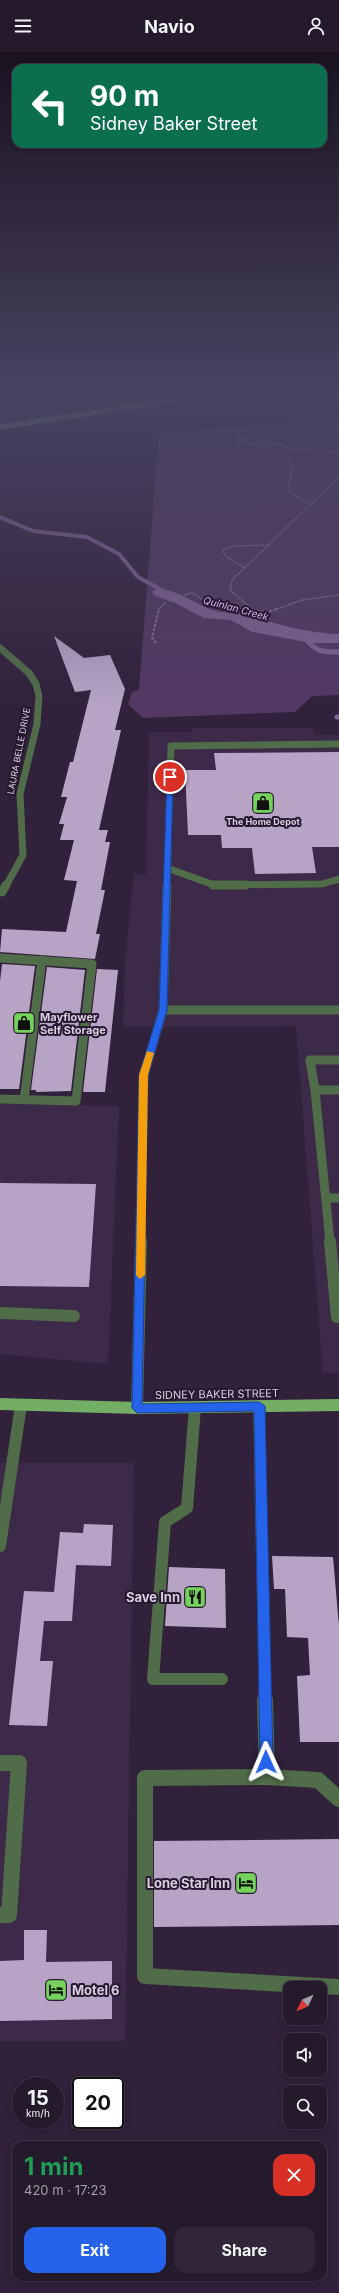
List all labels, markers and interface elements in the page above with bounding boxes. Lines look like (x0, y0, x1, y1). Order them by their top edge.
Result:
icon: menu (12, 15, 34, 37)
icon: person (305, 15, 327, 37)
text: Navio (144, 16, 195, 37)
text: 90 m (90, 79, 159, 113)
icon: left (24, 80, 76, 132)
text: Sidney Baker Street (90, 113, 257, 134)
water label: Quinlan Creek (202, 594, 270, 623)
street label: LAURA BELLE DRIVE (5, 707, 32, 795)
pin (153, 760, 187, 794)
icon: arrive (159, 766, 181, 788)
shop icon: The Home Depot (250, 790, 276, 816)
place label: The Home Depot (226, 816, 300, 827)
shop icon: Mayflower Self Storage (11, 1010, 37, 1036)
place label: Mayflower Self Storage (40, 1010, 106, 1037)
street label: SIDNEY BAKER STREET (155, 1386, 279, 1402)
restaurant icon: Save Inn (182, 1584, 208, 1610)
place label: Save Inn (126, 1589, 180, 1605)
position arrow (245, 1741, 287, 1783)
hotel icon: Lone Star Inn (233, 1870, 259, 1896)
place label: Lone Star Inn (147, 1875, 230, 1891)
hotel icon: Motel 6 (43, 1977, 69, 2003)
north arrow (283, 1981, 327, 2025)
map controls (283, 1981, 327, 2129)
place label: Motel 6 (72, 1982, 120, 1998)
button: sound (283, 2033, 327, 2077)
speed limit sign: 20 (72, 2077, 124, 2129)
button: search (283, 2085, 327, 2129)
text: 15 (27, 2086, 49, 2110)
text: km/h (26, 2107, 50, 2119)
text: 1 min (24, 2152, 83, 2181)
button: close (273, 2154, 315, 2196)
text: 420 m · 17:23 (24, 2182, 107, 2198)
button: Exit (24, 2227, 166, 2273)
button: Share (174, 2227, 315, 2273)

